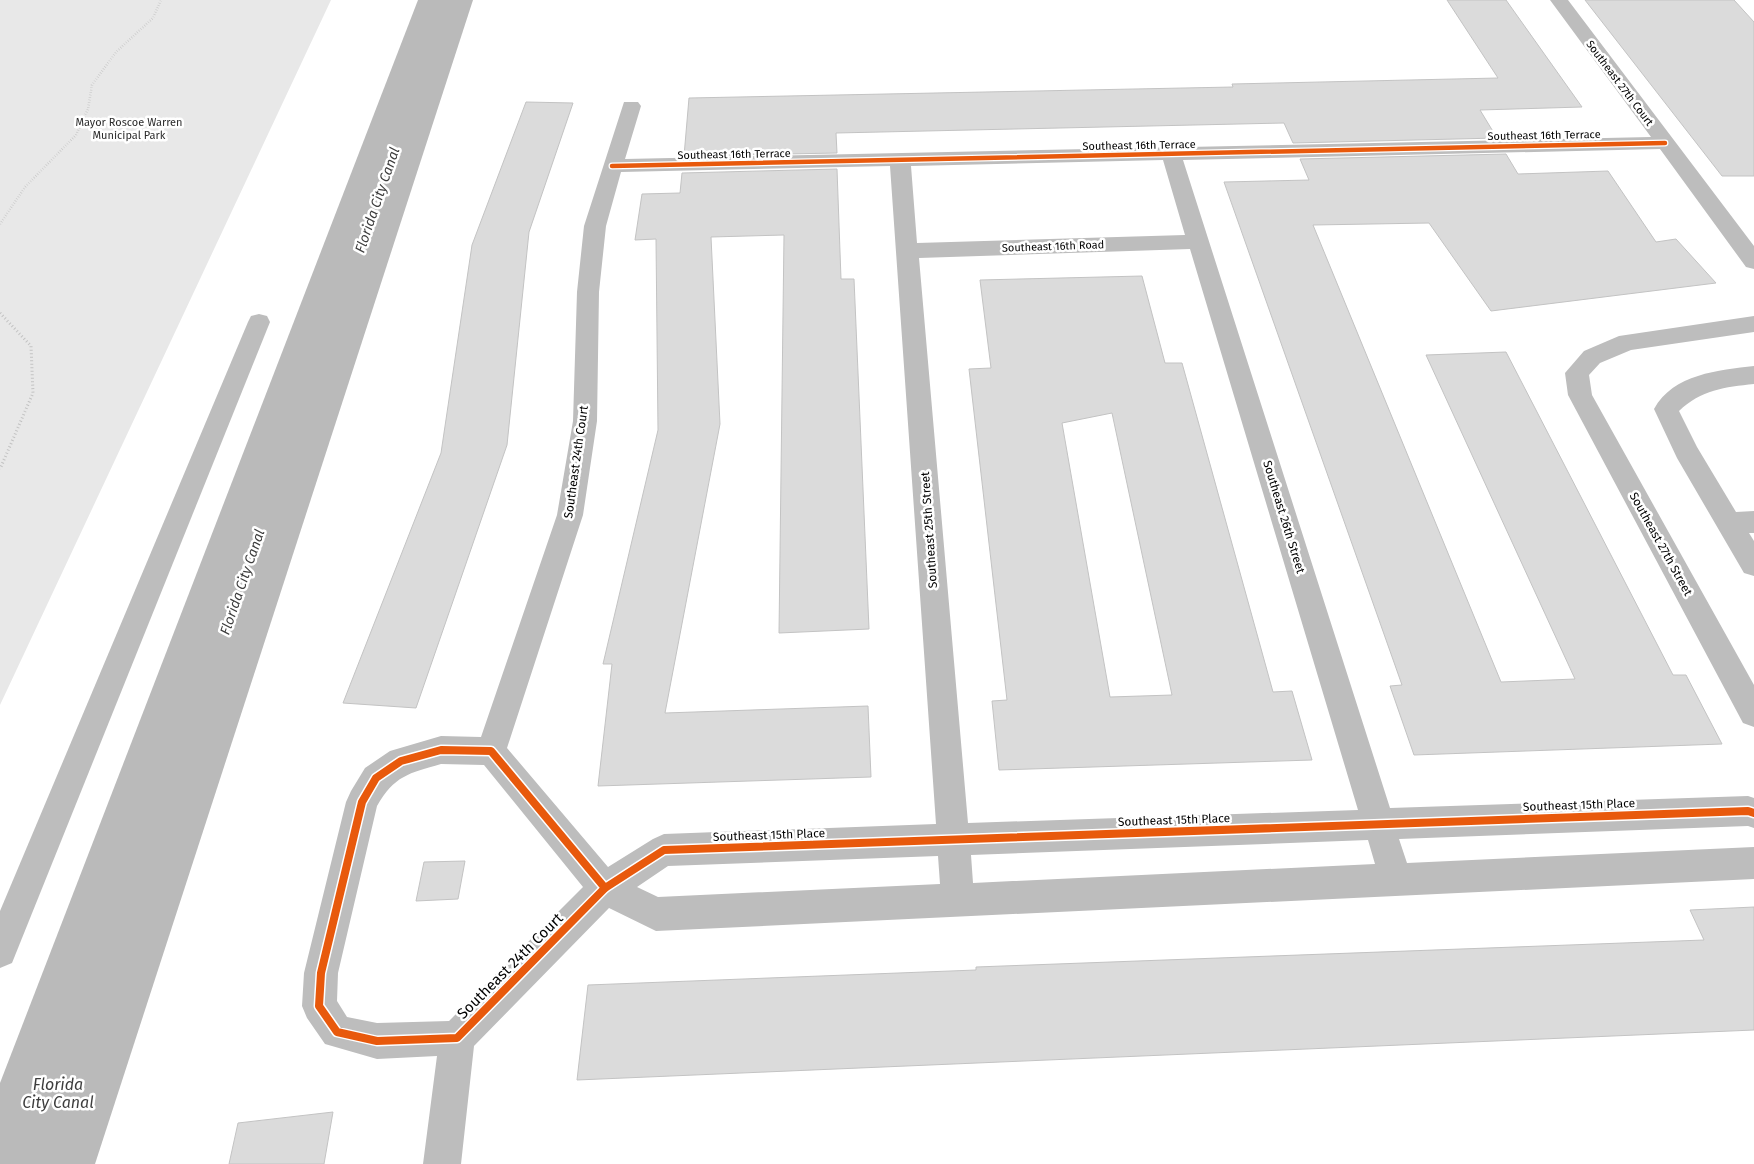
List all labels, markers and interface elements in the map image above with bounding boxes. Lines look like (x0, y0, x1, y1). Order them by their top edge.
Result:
street label: Southeast 27th Court (1583, 38, 1656, 129)
park label: Mayor Roscoe Warren Municipal Park (75, 116, 183, 142)
street label: Southeast 16th Terrace (1487, 128, 1601, 143)
street label: Southeast 16th Terrace (1082, 138, 1196, 153)
water label: Florida City Canal (351, 145, 403, 255)
street label: Southeast 16th Terrace (677, 147, 791, 162)
street label: Southeast 16th Road (1002, 238, 1104, 255)
street label: Southeast 24th Court (561, 404, 591, 519)
street label: Southeast 26th Street (1260, 459, 1308, 576)
street label: Southeast 25th Street (918, 471, 940, 589)
street label: Southeast 27th Street (1627, 490, 1696, 599)
water label: Florida City Canal (216, 527, 268, 637)
street label: Southeast 15th Place (1523, 796, 1635, 814)
street label: Southeast 15th Place (1118, 811, 1230, 829)
street label: Southeast 15th Place (713, 826, 825, 844)
street label: Southeast 24th Court (453, 909, 567, 1023)
water label: Florida City Canal (22, 1075, 94, 1112)

